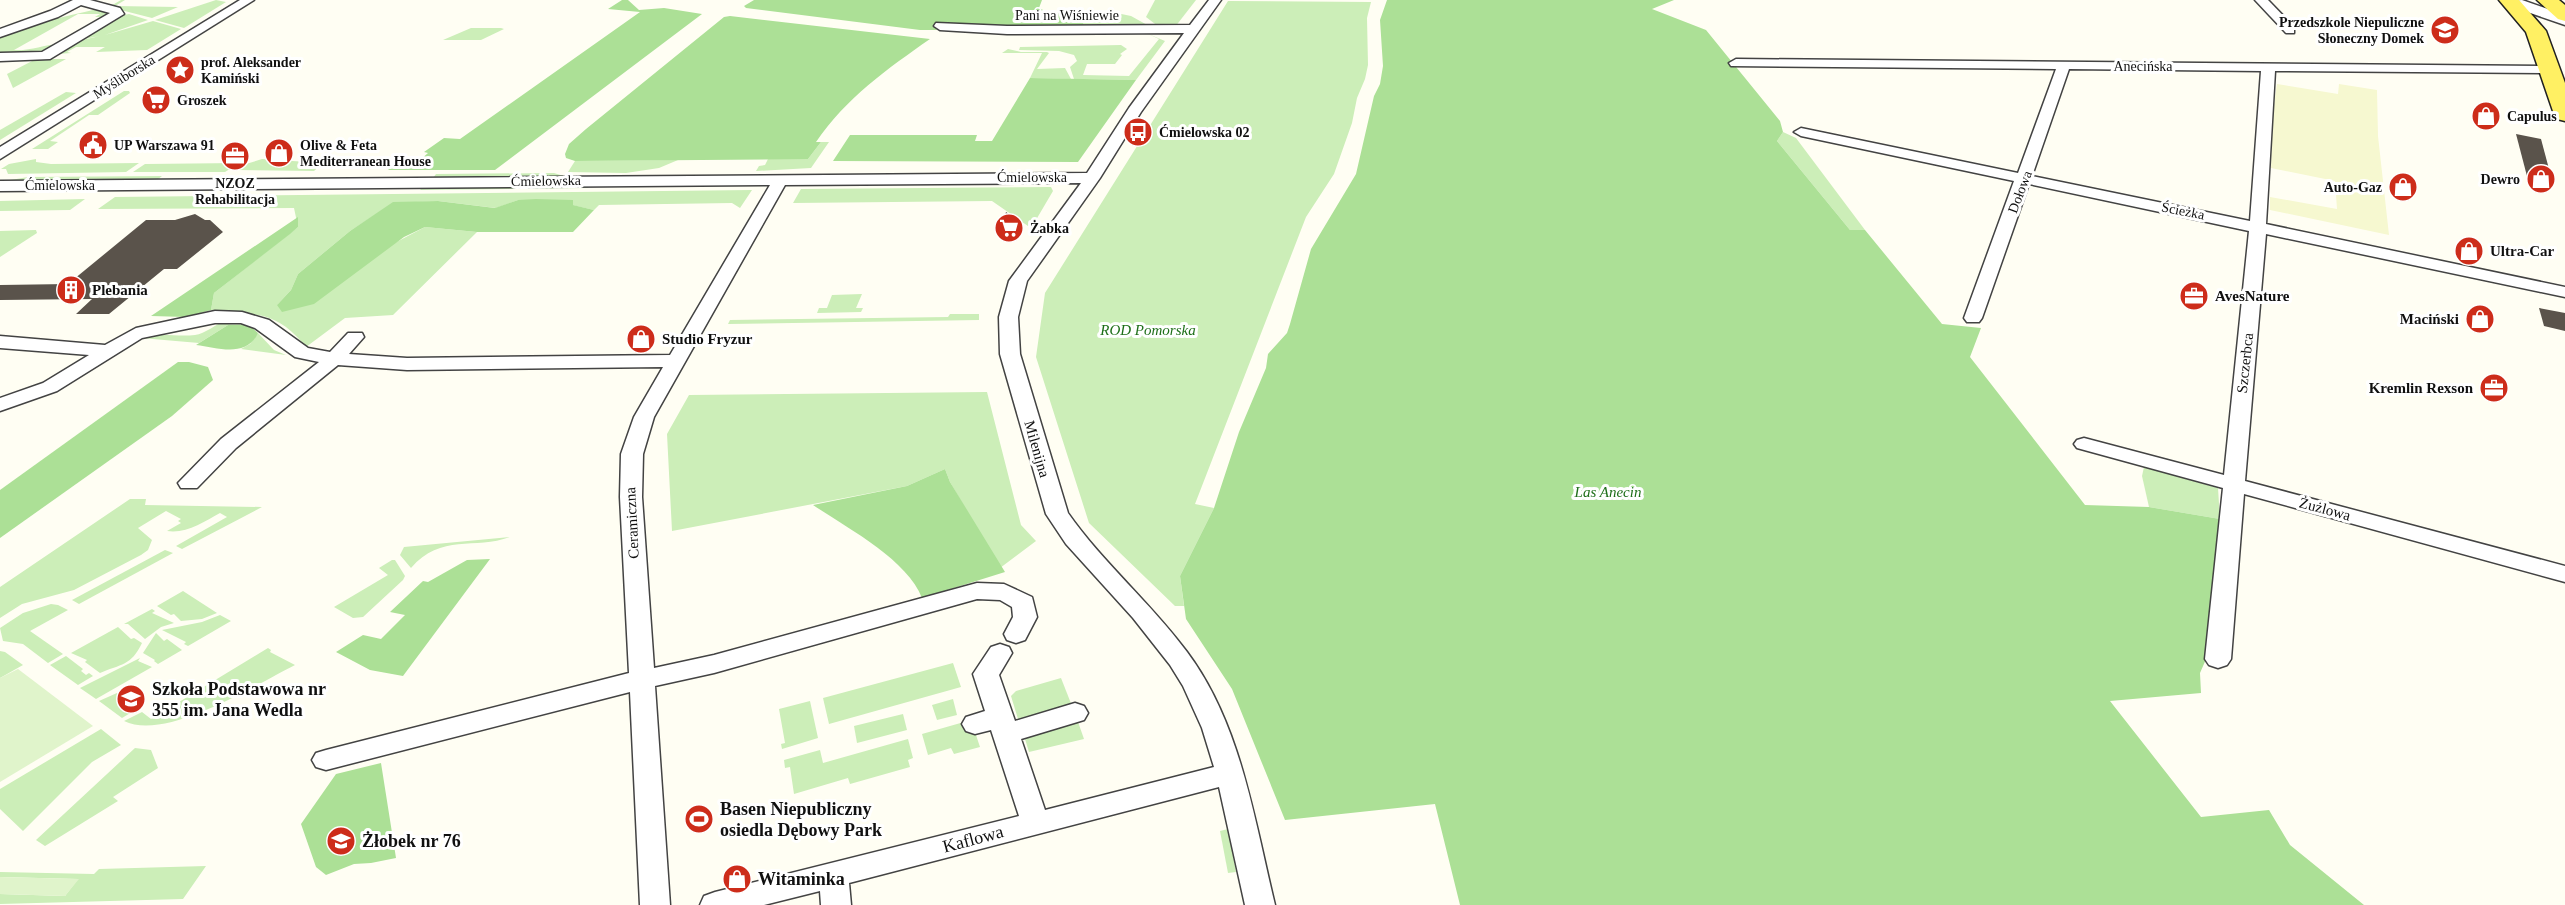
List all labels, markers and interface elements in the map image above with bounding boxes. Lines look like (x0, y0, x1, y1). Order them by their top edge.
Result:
street label: Pani na Wiśniewie (1015, 8, 1119, 23)
school or university icon: Przedszkole Niepuliczne Słoneczny Domek (2429, 14, 2461, 46)
place label: Przedszkole Niepuliczne Słoneczny Domek (2279, 15, 2424, 46)
street label: Myśliborska (90, 52, 158, 102)
place icon: prof. Aleksander Kamiński (164, 54, 196, 86)
place label: prof. Aleksander Kamiński (201, 55, 301, 86)
street label: Anecińska (2113, 59, 2173, 74)
supermarket icon: Groszek (140, 84, 172, 116)
place label: Groszek (177, 93, 227, 108)
shop icon: Capulus (2470, 100, 2502, 132)
place label: Capulus (2507, 109, 2557, 124)
bus stop icon: Ćmielowska 02 (1122, 116, 1154, 148)
place label: Ćmielowska 02 (1159, 124, 1250, 140)
public building icon: UP Warszawa 91 (77, 129, 109, 161)
shop icon: Olive & Feta Mediterranean House (263, 137, 295, 169)
place label: UP Warszawa 91 (114, 138, 215, 153)
place label: Olive & Feta Mediterranean House (300, 138, 431, 169)
office icon: NZOZ Rehabilitacja (219, 140, 251, 172)
shop icon: Dewro (2525, 163, 2557, 195)
street label: Dołowa (2005, 168, 2035, 215)
street label: Ćmielowska (997, 169, 1068, 185)
shop icon: Auto-Gaz (2387, 171, 2419, 203)
street label: Ćmielowska (511, 172, 582, 189)
place label: Dewro (2481, 172, 2520, 187)
place label: NZOZ Rehabilitacja (195, 176, 275, 207)
street label: Ćmielowska (25, 177, 96, 193)
place label: Auto-Gaz (2324, 180, 2382, 195)
street label: Ścieżka (2160, 199, 2207, 223)
supermarket icon: Żabka (993, 212, 1025, 244)
place label: Żabka (1030, 220, 1069, 236)
shop icon: Ultra-Car (2453, 235, 2485, 267)
place label: Ultra-Car (2490, 243, 2554, 259)
building icon: Plebania (55, 274, 87, 306)
office icon: AvesNature (2178, 280, 2210, 312)
place label: Plebania (92, 282, 148, 298)
place label: AvesNature (2215, 288, 2290, 304)
shop icon: Maciński (2464, 303, 2496, 335)
place label: Maciński (2400, 311, 2459, 327)
park label: ROD Pomorska (1099, 322, 1196, 338)
shop icon: Studio Fryzur (625, 323, 657, 355)
place label: Studio Fryzur (662, 331, 753, 347)
street label: Szczerbca (2234, 332, 2256, 394)
office icon: Kremlin Rexson (2478, 372, 2510, 404)
place label: Kremlin Rexson (2369, 380, 2474, 396)
street label: Milenijna (1021, 419, 1053, 480)
park label: Las Anecin (1574, 484, 1641, 500)
street label: Ceramiczna (622, 486, 642, 559)
street label: Żużlowa (2298, 494, 2353, 524)
place label: Szkoła Podstawowa nr 355 im. Jana Wedla (152, 679, 326, 720)
school or university icon: Szkoła Podstawowa nr 355 im. Jana Wedla (115, 683, 147, 715)
place label: Basen Niepubliczny osiedla Dębowy Park (720, 799, 882, 840)
sports icon: Basen Niepubliczny osiedla Dębowy Park (683, 803, 715, 835)
street label: Kaflowa (940, 821, 1006, 857)
school or university icon: Żłobek nr 76 (325, 825, 357, 857)
place label: Żłobek nr 76 (362, 831, 461, 851)
shop icon: Witaminka (721, 863, 753, 895)
place label: Witaminka (758, 869, 845, 889)

